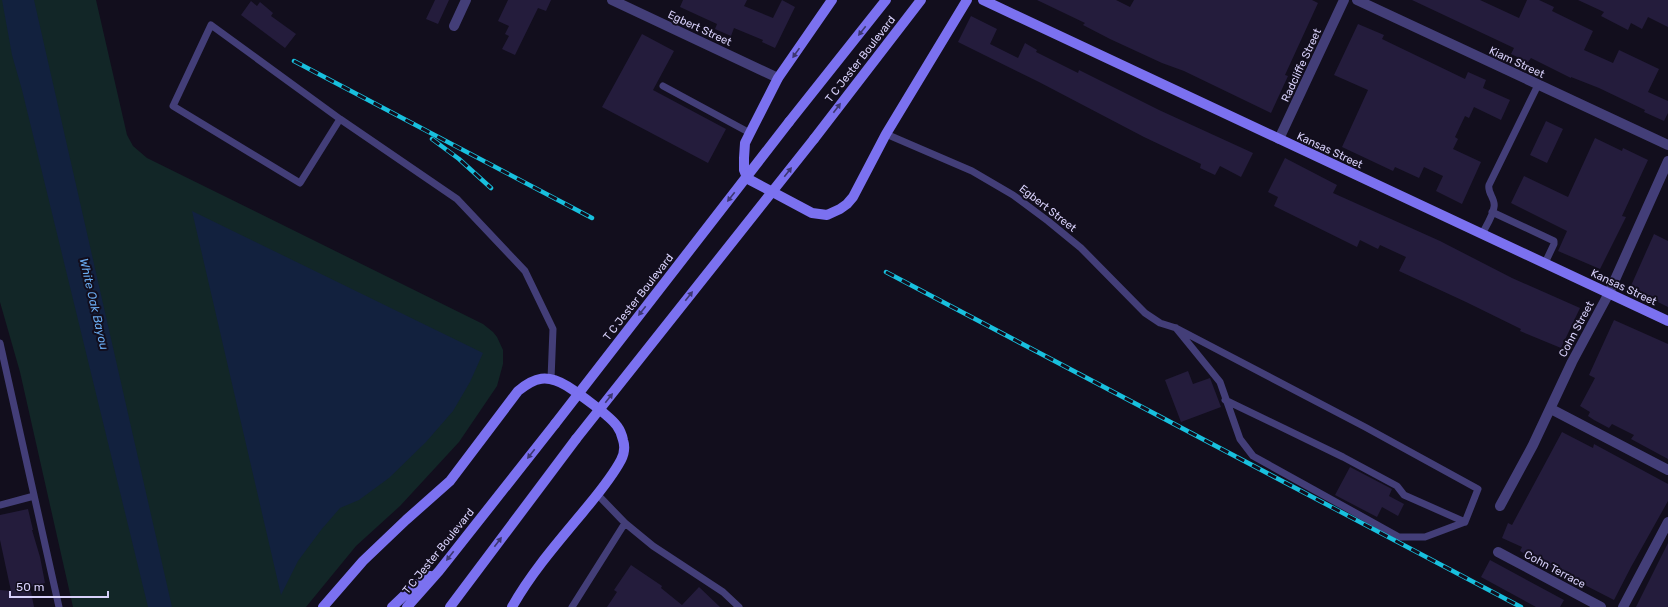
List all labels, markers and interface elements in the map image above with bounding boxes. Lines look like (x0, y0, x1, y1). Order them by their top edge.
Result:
street label: Egbert Street (666, 8, 734, 49)
street label: T C Jester Boulevard (823, 13, 898, 105)
one-way arrow (858, 25, 866, 36)
street label: Radcliffe Street (1279, 26, 1324, 104)
street label: Kiam Street (1487, 44, 1547, 81)
one-way arrow (792, 47, 800, 58)
one-way arrow (833, 103, 842, 114)
street label: Kansas Street (1295, 130, 1365, 172)
one-way arrow (783, 167, 792, 178)
street label: Egbert Street (1017, 182, 1079, 235)
one-way arrow (727, 192, 735, 203)
street label: T C Jester Boulevard (601, 251, 676, 343)
water label: White Oak Bayou (77, 257, 111, 351)
street label: Kansas Street (1589, 267, 1659, 309)
one-way arrow (685, 291, 694, 302)
street label: Cohn Street (1556, 298, 1597, 359)
one-way arrow (638, 306, 647, 317)
one-way arrow (604, 392, 613, 403)
one-way arrow (526, 449, 535, 460)
street label: T C Jester Boulevard (400, 506, 477, 597)
one-way arrow (494, 537, 503, 548)
street label: Cohn Terrace (1522, 548, 1588, 591)
one-way arrow (446, 551, 454, 562)
scale bar (10, 573, 108, 599)
text: 50 m (16, 580, 44, 594)

